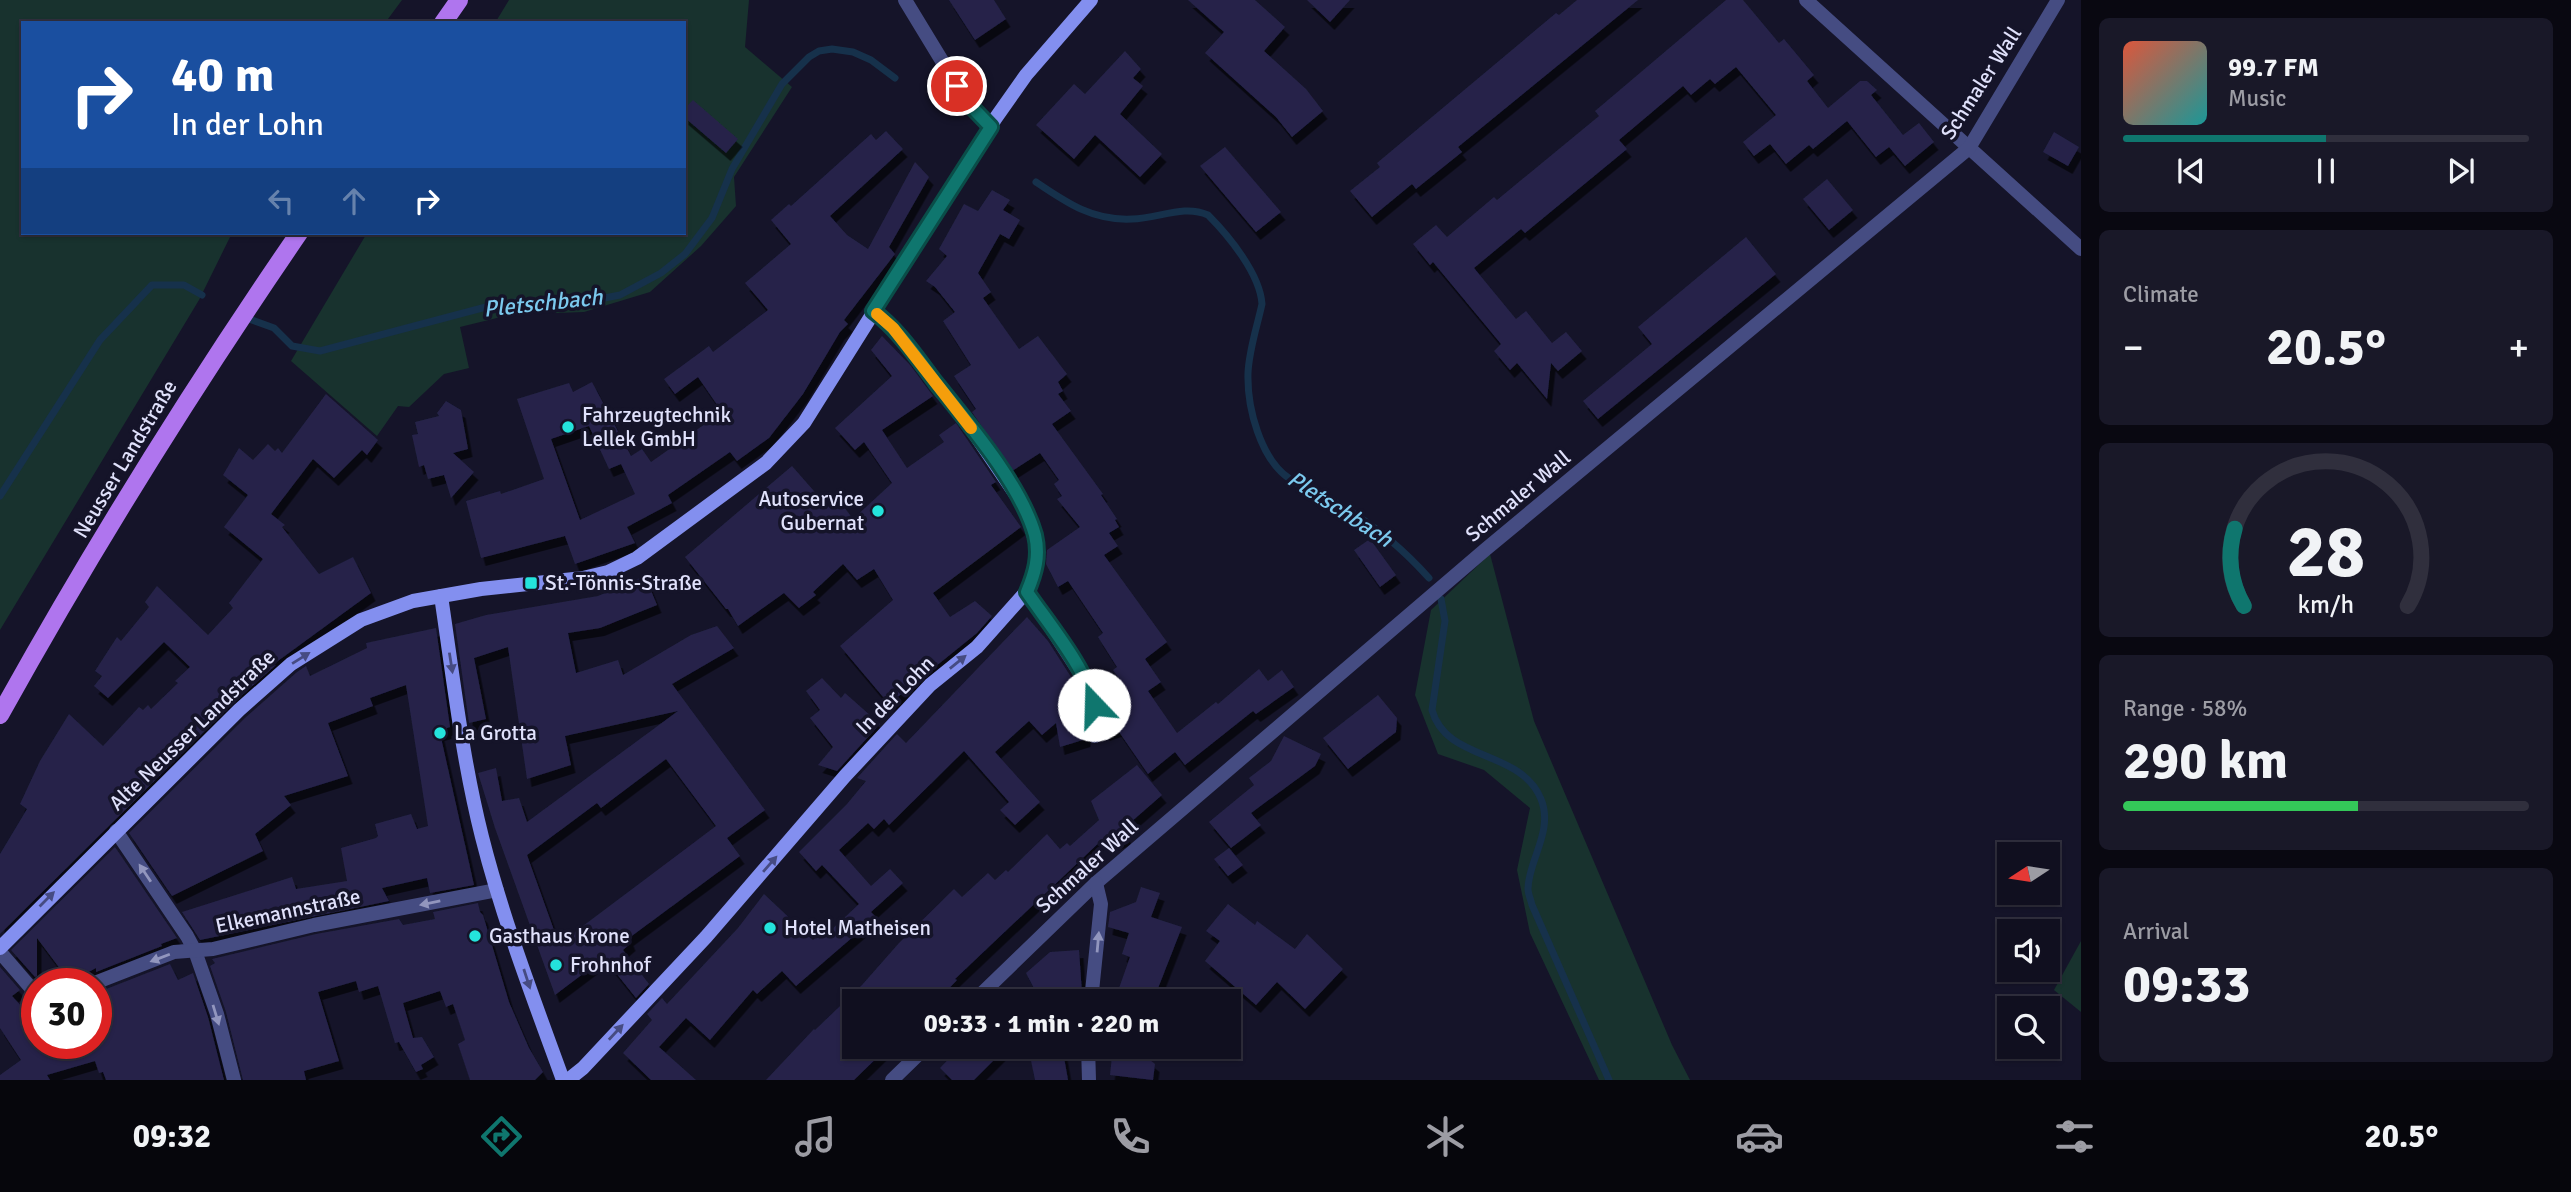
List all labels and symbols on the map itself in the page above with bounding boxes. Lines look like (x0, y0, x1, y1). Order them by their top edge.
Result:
street label: Schmaler Wall (1935, 22, 2027, 144)
pin (927, 56, 987, 116)
water label: Pletschbach (482, 282, 605, 324)
street label: Neusser Landstraße (68, 375, 182, 543)
place label: Fahrzeugtechnik Lellek GmbH (582, 402, 732, 452)
marker: Fahrzeugtechnik Lellek GmbH (560, 419, 576, 435)
street label: Schmaler Wall (1460, 445, 1576, 547)
water label: Pletschbach (1282, 464, 1399, 555)
place label: Autoservice Gubernat (759, 486, 864, 536)
marker: Autoservice Gubernat (870, 503, 886, 519)
place label: St.-Tönnis-Straße (545, 570, 702, 596)
marker: St.-Tönnis-Straße (523, 575, 539, 591)
street label: Alte Neusser Landstraße (104, 644, 280, 816)
street label: In der Lohn (850, 650, 940, 740)
one-way arrow (291, 651, 311, 664)
one-way arrow (446, 652, 457, 674)
one-way arrow (949, 655, 967, 670)
position arrow (1057, 668, 1131, 742)
place label: La Grotta (454, 720, 537, 746)
marker: La Grotta (432, 725, 448, 741)
street label: Schmaler Wall (1030, 813, 1144, 919)
north arrow (1997, 842, 2060, 905)
one-way arrow (761, 855, 777, 872)
one-way arrow (138, 864, 152, 882)
street label: Elkemannstraße (213, 883, 363, 939)
one-way arrow (39, 890, 56, 907)
one-way arrow (419, 898, 441, 909)
place label: Hotel Matheisen (784, 915, 931, 941)
marker: Hotel Matheisen (762, 920, 778, 936)
place label: Gasthaus Krone (489, 923, 630, 949)
marker: Gasthaus Krone (467, 928, 483, 944)
one-way arrow (1092, 931, 1103, 953)
one-way arrow (149, 952, 170, 963)
place label: Frohnhof (570, 952, 652, 978)
marker: Frohnhof (548, 957, 564, 973)
speed limit sign: 30 (21, 968, 112, 1059)
one-way arrow (522, 969, 532, 990)
one-way arrow (212, 1005, 222, 1026)
one-way arrow (608, 1024, 624, 1041)

